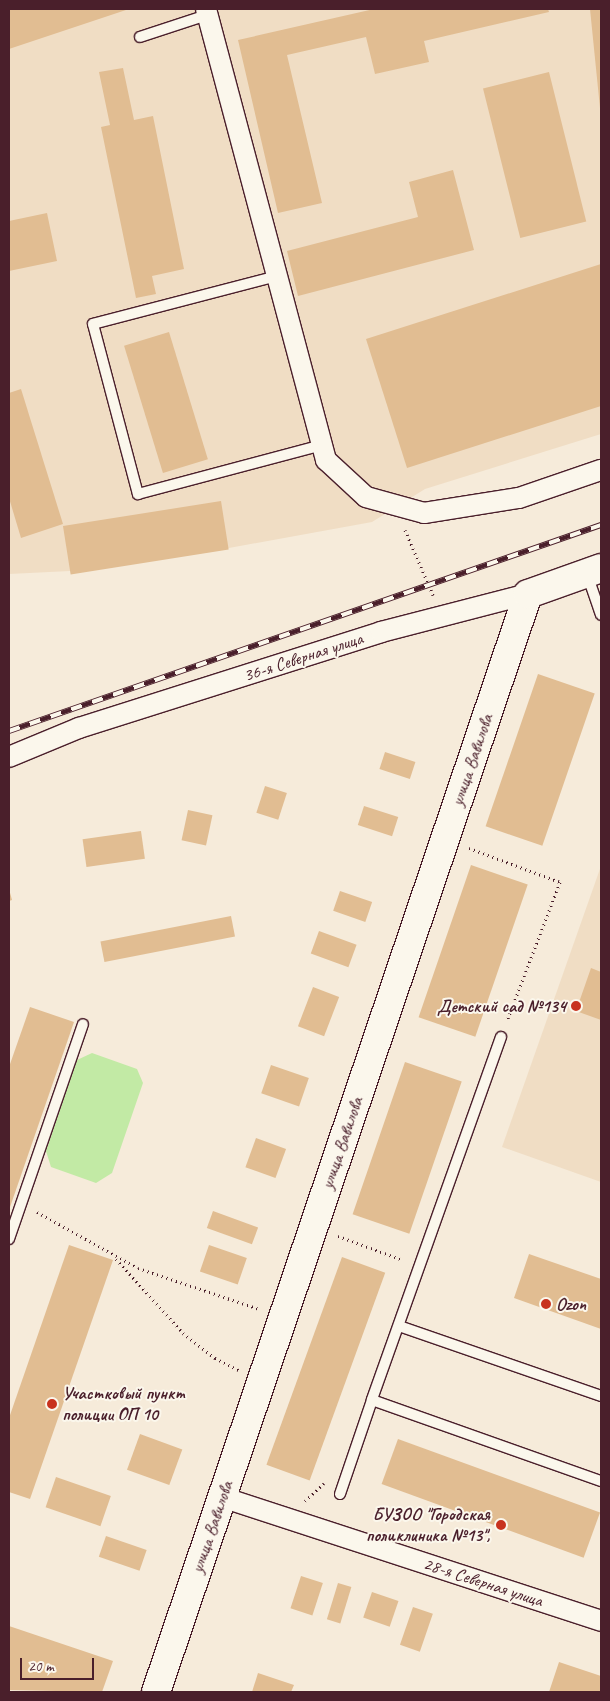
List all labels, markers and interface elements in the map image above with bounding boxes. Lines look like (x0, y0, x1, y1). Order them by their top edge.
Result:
street label: 36-я Северная улица (240, 627, 366, 687)
street label: улица Вавилова (446, 712, 498, 808)
place label: Детский сад №134 (437, 995, 566, 1017)
marker: Детский сад №134 (570, 1000, 582, 1012)
street label: улица Вавилова (316, 1095, 368, 1191)
place label: Ozon (556, 1293, 586, 1315)
marker: Ozon (540, 1298, 552, 1310)
place label: Участковый пункт полиции ОП 10 (62, 1383, 184, 1426)
marker: Участковый пункт полиции ОП 10 (46, 1398, 58, 1410)
street label: улица Вавилова (186, 1479, 238, 1575)
place label: БУЗОО "Городская поликлиника №13", (366, 1504, 490, 1546)
marker: БУЗОО "Городская поликлиника №13", (494, 1518, 508, 1532)
street label: 28-я Северная улица (420, 1552, 546, 1612)
scale bar (22, 1648, 96, 1680)
text: 20 m (28, 1657, 54, 1676)

